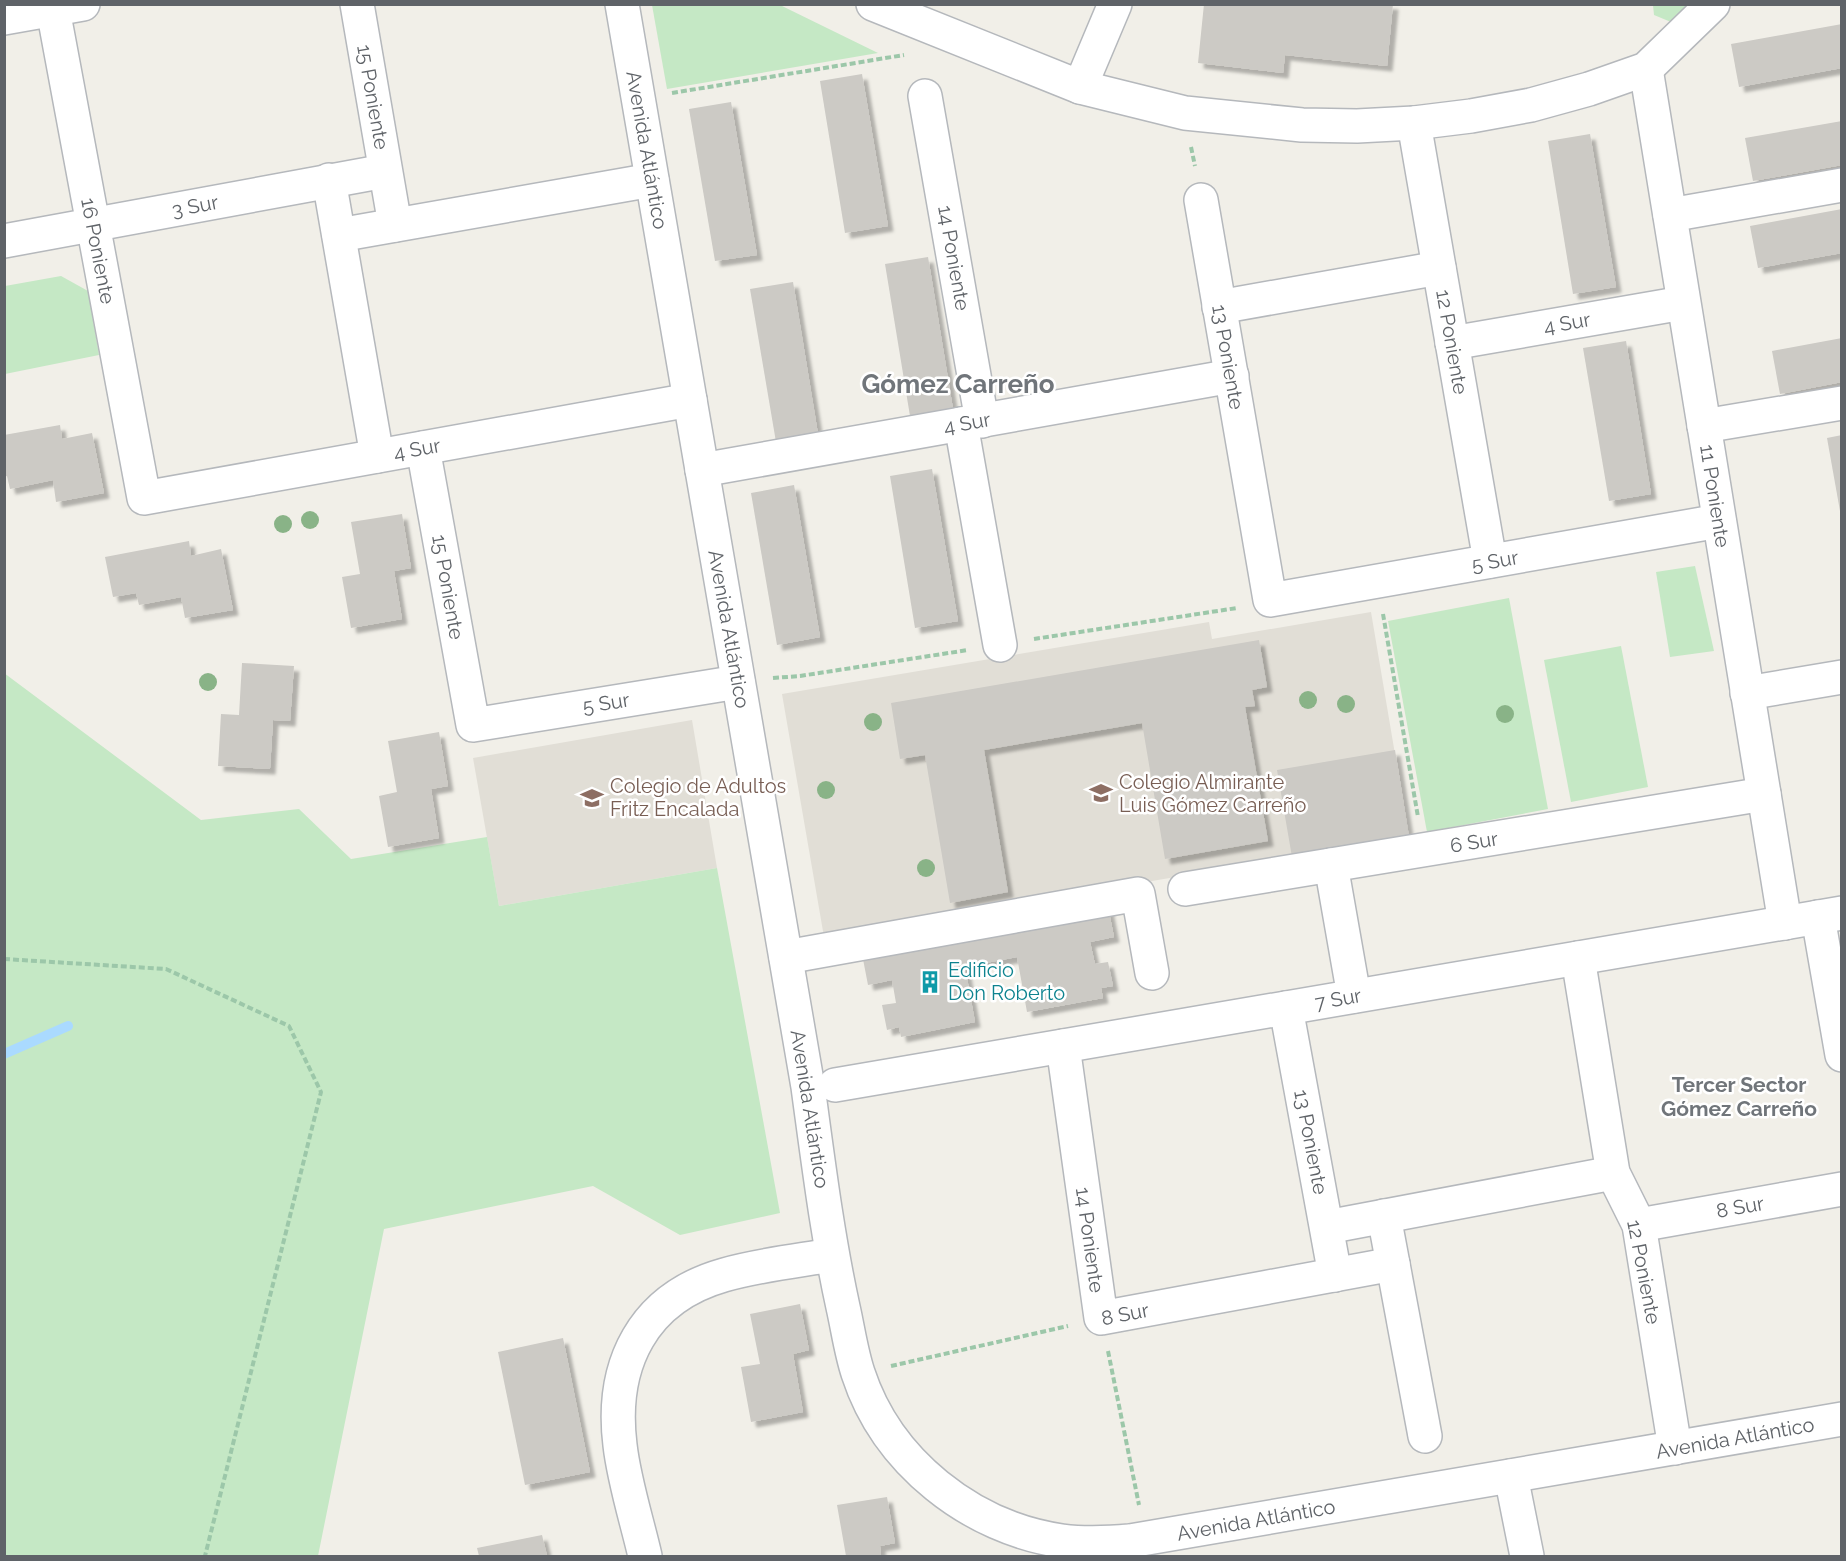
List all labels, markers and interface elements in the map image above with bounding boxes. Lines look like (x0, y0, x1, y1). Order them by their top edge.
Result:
street label: 15 Poniente (352, 43, 394, 152)
street label: Avenida Atlántico (621, 69, 673, 231)
street label: 3 Sur (170, 190, 220, 222)
street label: 16 Poniente (76, 196, 120, 306)
street label: 14 Poniente (933, 204, 975, 313)
street label: 12 Poniente (1431, 288, 1473, 396)
street label: 13 Poniente (1207, 303, 1249, 412)
street label: 4 Sur (1542, 307, 1592, 339)
district label: Gómez Carreño (861, 369, 1055, 399)
street label: 4 Sur (942, 407, 992, 439)
street label: 4 Sur (392, 433, 442, 465)
street label: 11 Poniente (1695, 443, 1735, 549)
street label: 15 Poniente (427, 533, 469, 642)
street label: 5 Sur (1470, 545, 1520, 577)
street label: Avenida Atlántico (703, 548, 755, 710)
street label: 5 Sur (581, 687, 631, 719)
place label: Colegio Almirante Luis Gómez Carreño (1119, 770, 1307, 817)
place label: Colegio de Adultos Fritz Encalada (610, 774, 786, 821)
school or university icon: Colegio Almirante Luis Gómez Carreño (1088, 780, 1114, 806)
school or university icon: Colegio de Adultos Fritz Encalada (579, 785, 605, 811)
street label: 6 Sur (1448, 826, 1500, 858)
place label: Edificio Don Roberto (948, 958, 1065, 1005)
building icon: Edificio Don Roberto (917, 969, 943, 995)
street label: 7 Sur (1313, 983, 1363, 1015)
street label: Avenida Atlántico (786, 1028, 834, 1190)
district label: Tercer Sector Gómez Carreño (1661, 1072, 1817, 1121)
street label: 13 Poniente (1289, 1088, 1333, 1197)
street label: 14 Poniente (1071, 1186, 1109, 1295)
street label: 8 Sur (1714, 1191, 1766, 1223)
street label: 12 Poniente (1622, 1218, 1666, 1326)
street label: 8 Sur (1099, 1298, 1151, 1330)
street label: Avenida Atlántico (1654, 1412, 1816, 1464)
street label: Avenida Atlántico (1175, 1494, 1337, 1546)

